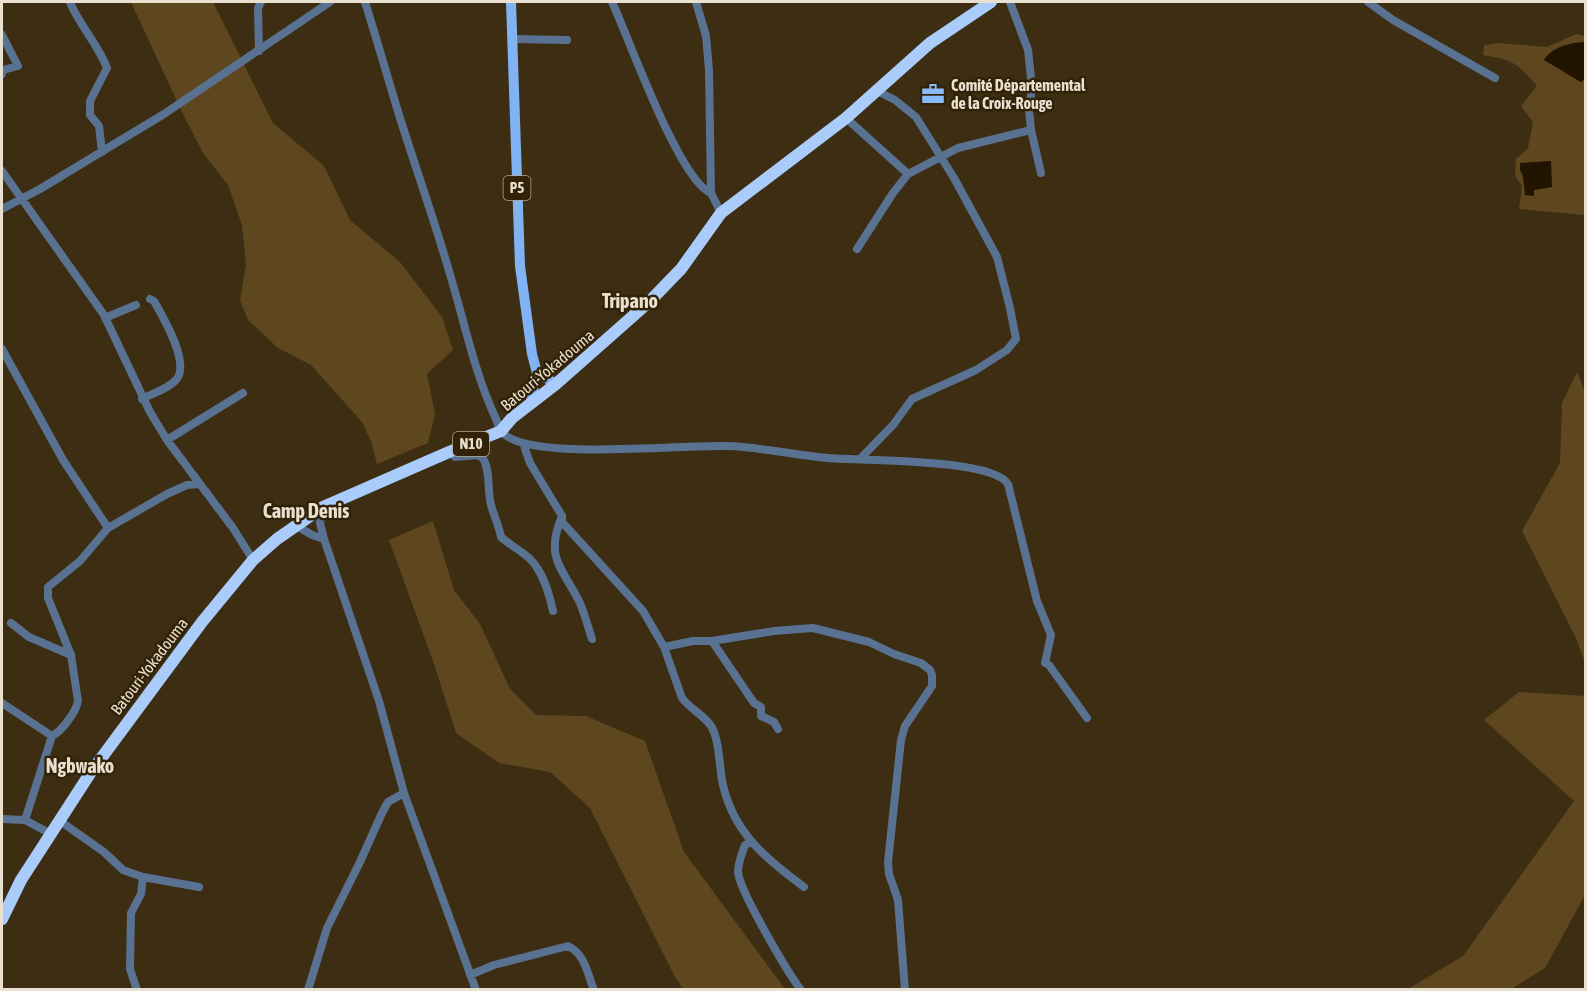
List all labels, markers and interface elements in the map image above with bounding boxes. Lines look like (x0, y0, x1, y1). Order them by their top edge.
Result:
place label: Comité Départemental de la Croix-Rouge (951, 76, 1086, 112)
office icon: Comité Départemental de la Croix-Rouge (920, 81, 946, 107)
road number: P5 (504, 176, 530, 200)
district label: Tripano (602, 289, 658, 312)
street label: Batouri-Yokadouma (497, 326, 597, 414)
road number: N10 (453, 432, 489, 456)
district label: Camp Denis (263, 499, 349, 522)
street label: Batouri-Yokadouma (107, 614, 191, 718)
district label: Ngbwako (46, 754, 114, 777)

